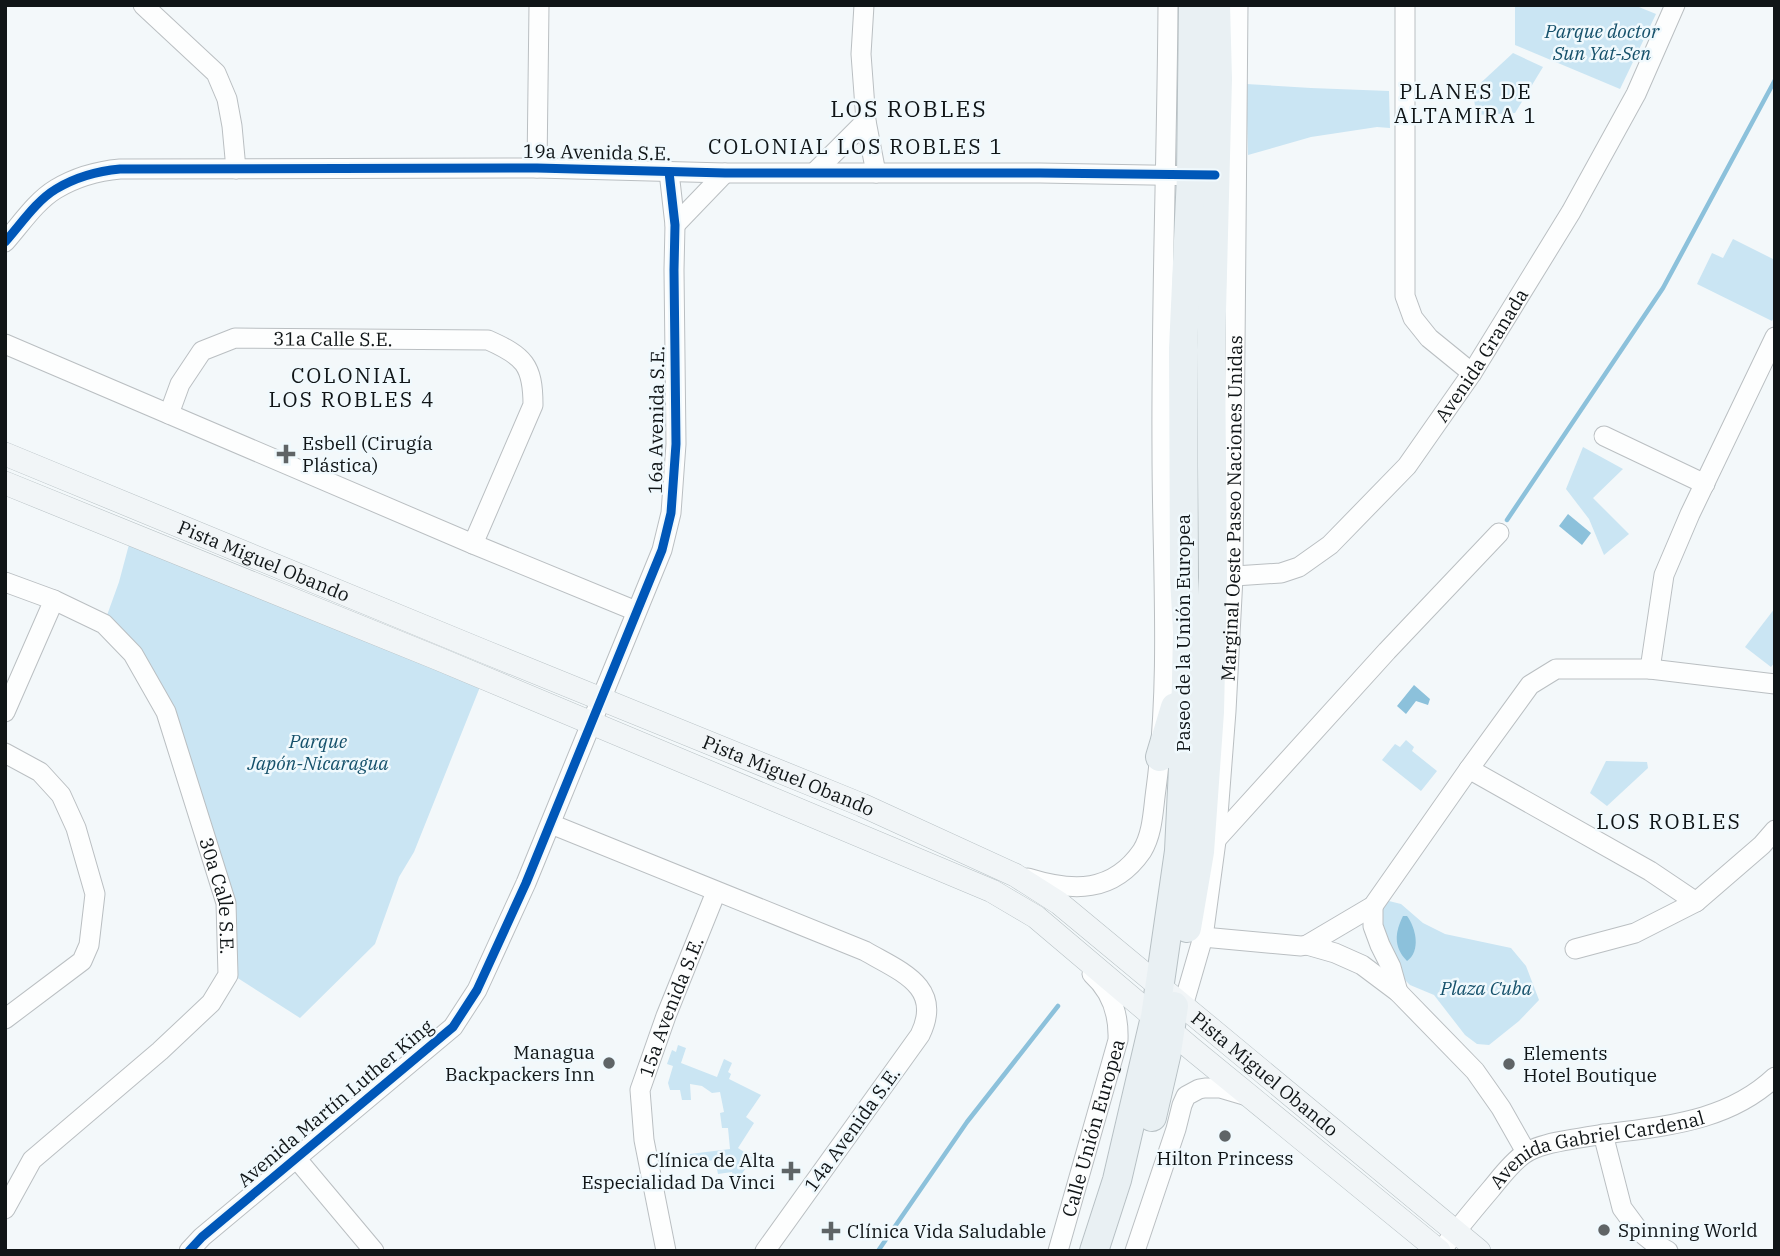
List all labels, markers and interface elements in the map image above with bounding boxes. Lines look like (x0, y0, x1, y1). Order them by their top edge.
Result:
park label: Parque doctor Sun Yat-Sen (1544, 19, 1660, 65)
district label: PLANES DE ALTAMIRA 1 (1394, 77, 1538, 129)
district label: LOS ROBLES (830, 93, 988, 123)
district label: COLONIAL LOS ROBLES 1 (708, 132, 1004, 160)
street label: 19a Avenida S.E. (523, 139, 671, 165)
street label: Avenida Granada (1430, 284, 1533, 427)
street label: 31a Calle S.E. (273, 326, 393, 351)
street label: Marginal Oeste Paseo Naciones Unidas (1216, 335, 1247, 682)
street label: 16a Avenida S.E. (643, 346, 669, 494)
district label: COLONIAL LOS ROBLES 4 (268, 361, 436, 413)
place label: Esbell (Cirugía Plástica) (302, 431, 433, 477)
marker: Esbell (Cirugía Plástica) (276, 444, 296, 464)
street label: Paseo de la Unión Europea (1171, 514, 1195, 752)
street label: Pista Miguel Obando (174, 515, 353, 607)
park label: Parque Japón-Nicaragua (246, 729, 389, 775)
street label: Pista Miguel Obando (699, 730, 879, 821)
district label: LOS ROBLES (1596, 807, 1742, 835)
street label: 30a Calle S.E. (194, 834, 239, 955)
street label: 15a Avenida S.E. (633, 933, 709, 1080)
park label: Plaza Cuba (1439, 976, 1532, 1000)
street label: Pista Miguel Obando (1187, 1006, 1343, 1141)
street label: Avenida Martín Luther King (232, 1014, 438, 1192)
street label: Calle Unión Europea (1056, 1036, 1130, 1219)
place label: Managua Backpackers Inn (445, 1040, 595, 1086)
place label: Elements Hotel Boutique (1523, 1041, 1657, 1087)
marker: Managua Backpackers Inn (601, 1055, 617, 1071)
marker: Elements Hotel Boutique (1501, 1056, 1517, 1072)
street label: 14a Avenida S.E. (799, 1062, 905, 1196)
street label: Avenida Gabriel Cardenal (1484, 1105, 1707, 1193)
marker: Hilton Princess (1217, 1128, 1233, 1144)
place label: Hilton Princess (1156, 1146, 1294, 1170)
place label: Clínica de Alta Especialidad Da Vinci (581, 1148, 775, 1194)
marker: Clínica de Alta Especialidad Da Vinci (781, 1161, 801, 1181)
place label: Spinning World (1618, 1218, 1758, 1242)
place label: Clínica Vida Saludable (847, 1219, 1046, 1243)
marker: Clínica Vida Saludable (821, 1221, 841, 1241)
marker: Spinning World (1596, 1222, 1612, 1238)

